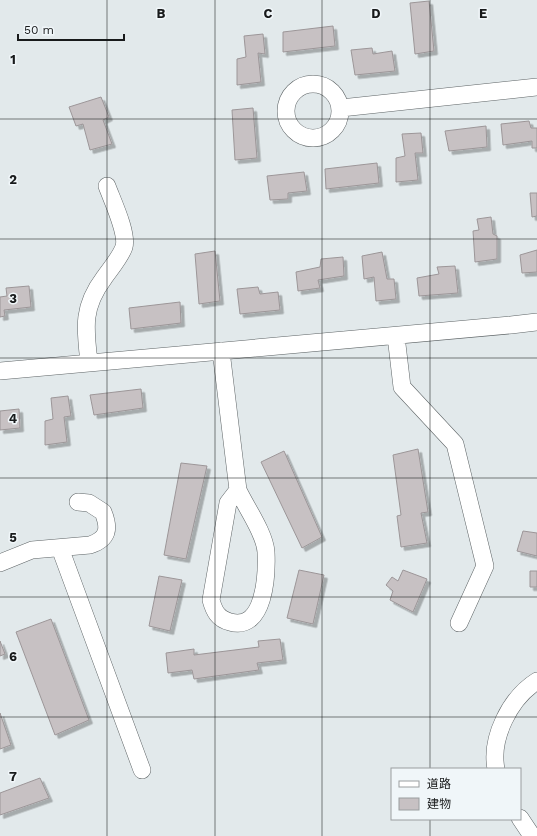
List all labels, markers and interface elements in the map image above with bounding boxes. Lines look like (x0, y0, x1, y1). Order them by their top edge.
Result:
text: B (157, 6, 166, 21)
text: C (264, 6, 273, 21)
text: D (371, 6, 381, 21)
text: E (479, 6, 487, 21)
scale bar (18, 16, 124, 42)
text: 50 m (24, 23, 54, 37)
text: 1 (10, 52, 16, 67)
text: 2 (9, 172, 17, 187)
text: 3 (9, 291, 17, 306)
text: 4 (9, 411, 18, 426)
text: 5 (9, 530, 17, 545)
text: 6 (9, 649, 17, 664)
legend (391, 768, 521, 820)
text: 7 (9, 769, 17, 784)
text: 道路 (427, 777, 451, 791)
text: 建物 (427, 797, 451, 811)

